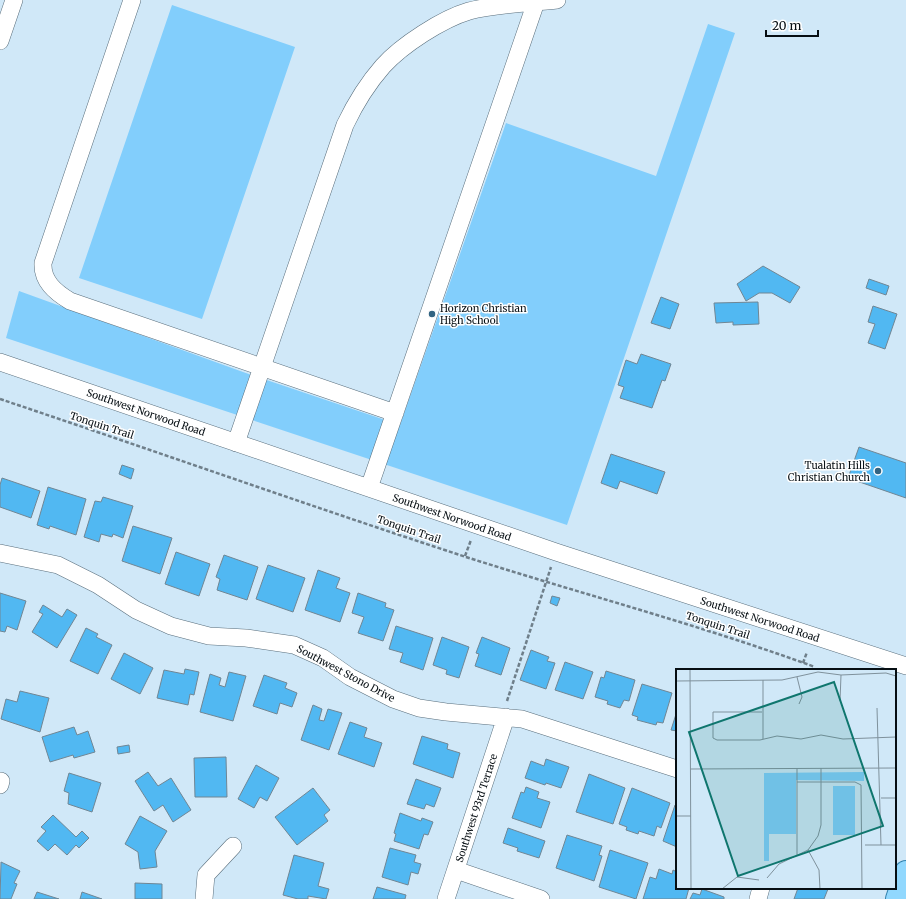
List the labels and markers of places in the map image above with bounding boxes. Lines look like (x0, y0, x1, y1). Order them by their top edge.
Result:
place label: Horizon Christian High School (440, 302, 527, 327)
marker: Horizon Christian High School (427, 309, 437, 319)
place label: Tualatin Hills Christian Church (788, 459, 870, 484)
marker: Tualatin Hills Christian Church (873, 466, 883, 476)

